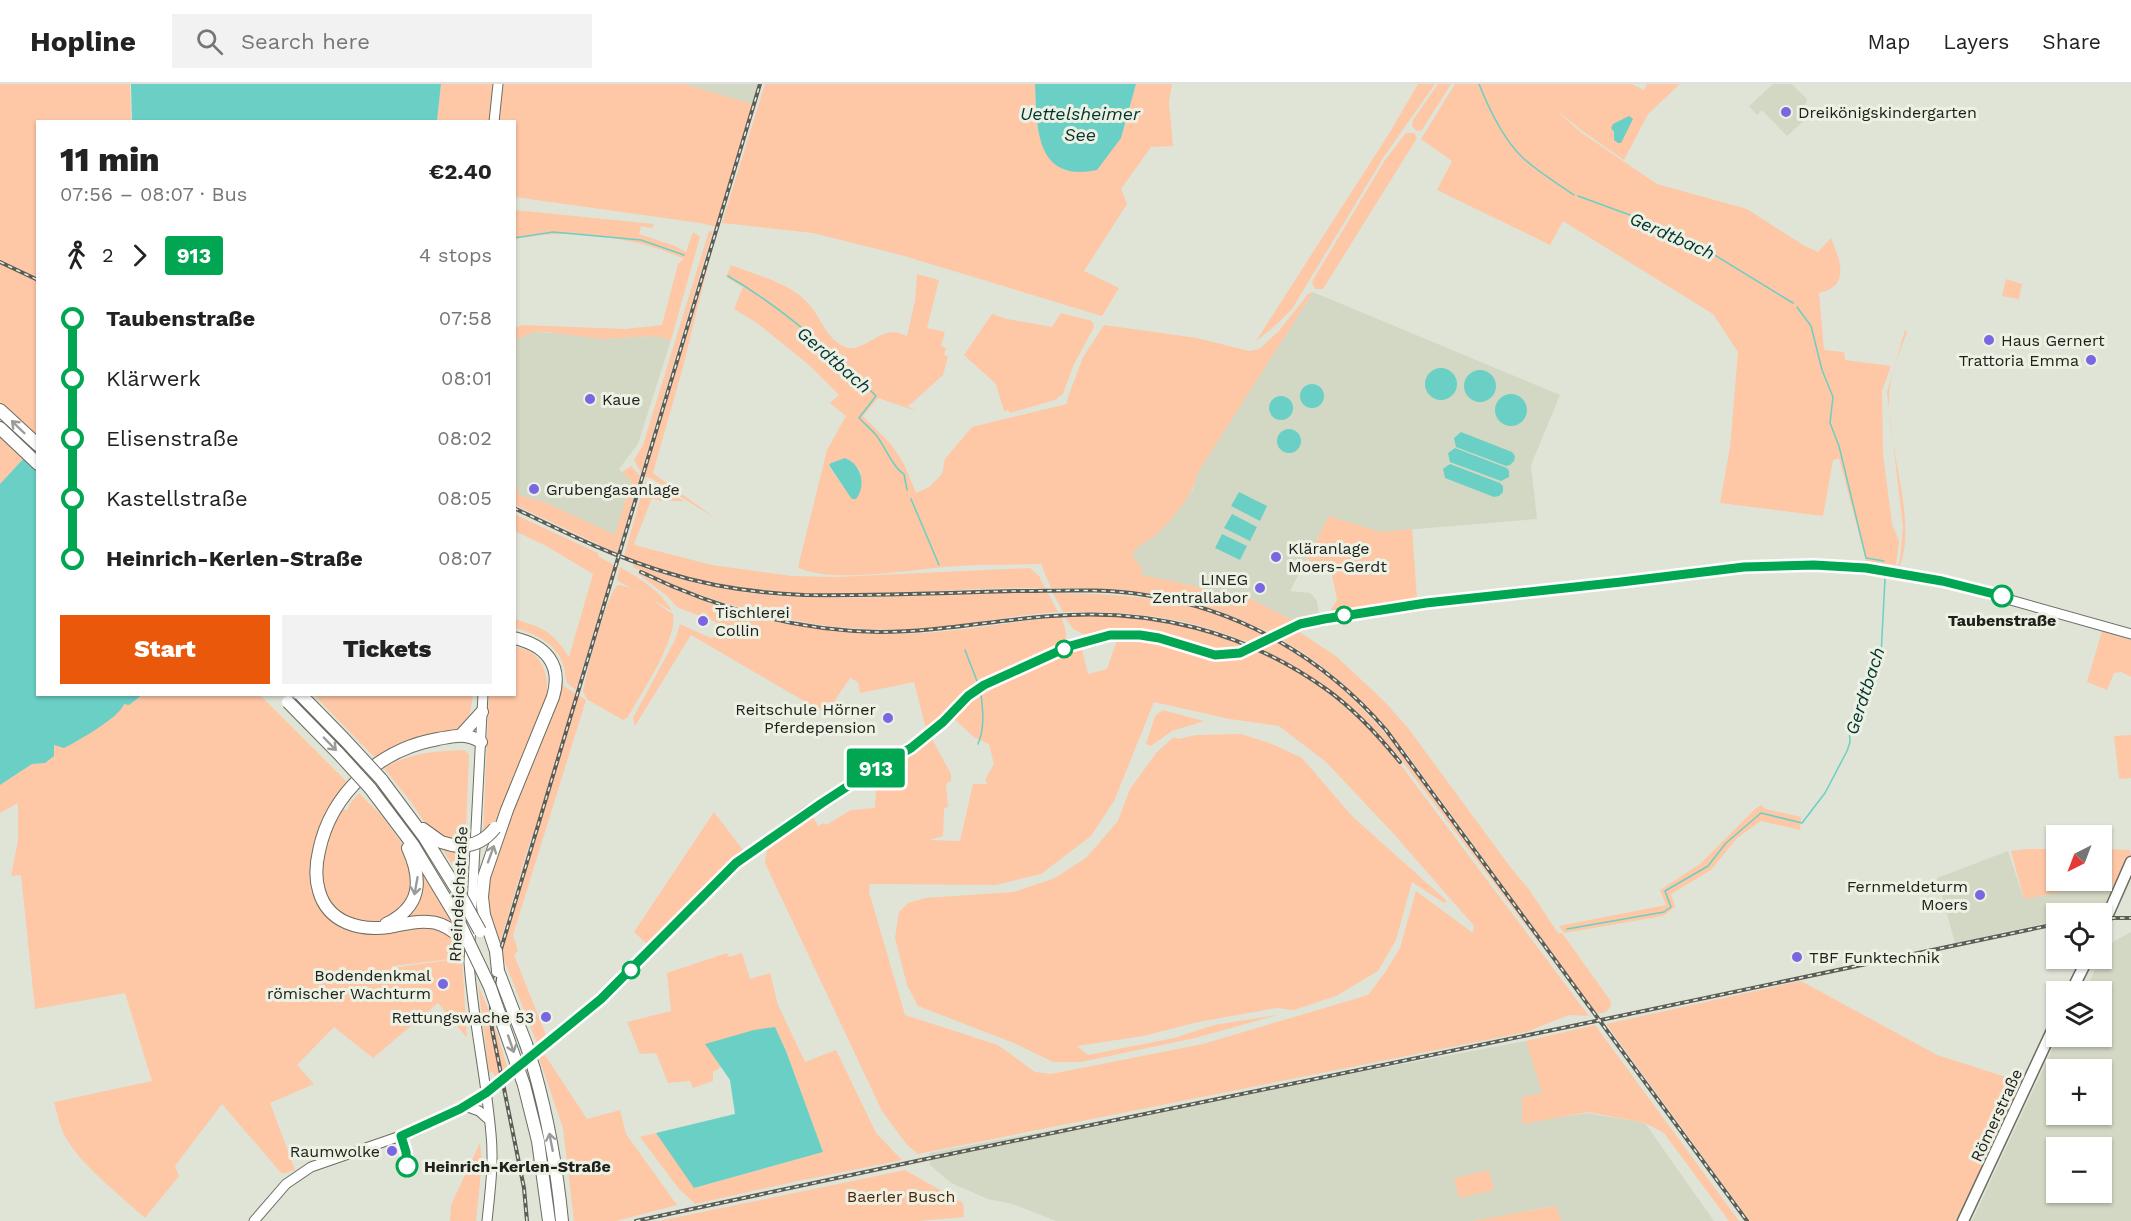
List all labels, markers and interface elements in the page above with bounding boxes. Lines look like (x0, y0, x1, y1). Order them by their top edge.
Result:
search box (172, 14, 592, 68)
text: Hopline (30, 25, 136, 58)
icon: search (193, 25, 226, 58)
text: Search here (241, 29, 370, 54)
text: Map (1867, 29, 1910, 54)
text: Layers (1943, 29, 2009, 54)
text: Share (2042, 29, 2101, 54)
water label: Uettelsheimer See (1020, 103, 1141, 145)
place label: Dreikönigskindergarten (1798, 103, 1977, 122)
marker: Dreikönigskindergarten (1779, 105, 1793, 119)
text: 11 min (60, 140, 160, 179)
text: €2.40 (429, 159, 492, 184)
text: 07:56 – 08:07 · Bus (60, 182, 247, 206)
water label: Gerdtbach (1627, 208, 1718, 264)
icon: walk (60, 239, 93, 272)
icon: forward (123, 239, 156, 272)
text: 2 (102, 243, 114, 267)
text: 913 (177, 243, 211, 268)
text: 4 stops (419, 243, 492, 267)
text: Taubenstraße (106, 306, 255, 331)
text: 07:58 (439, 306, 492, 330)
water label: Gerdtbach (793, 322, 875, 397)
place label: Haus Gernert (2001, 331, 2105, 350)
marker: Haus Gernert (1982, 333, 1996, 347)
place label: Trattoria Emma (1959, 351, 2079, 370)
marker: Trattoria Emma (2084, 353, 2098, 367)
text: Klärwerk (106, 366, 201, 391)
text: 08:01 (441, 366, 492, 390)
place label: Kaue (602, 390, 640, 409)
marker: Kaue (583, 392, 597, 406)
one-way arrow (11, 420, 26, 434)
text: Elisenstraße (106, 426, 239, 451)
text: 08:02 (437, 426, 492, 450)
place label: Grubengasanlage (546, 480, 680, 499)
marker: Grubengasanlage (527, 482, 541, 496)
text: Kastellstraße (106, 486, 248, 511)
text: 08:05 (437, 486, 492, 510)
place label: Kläranlage Moers-Gerdt (1288, 539, 1387, 576)
text: Heinrich-Kerlen-Straße (106, 546, 363, 571)
text: 08:07 (438, 546, 492, 570)
marker: Kläranlage Moers-Gerdt (1269, 550, 1283, 564)
place label: LINEG Zentrallabor (1152, 570, 1248, 607)
marker: LINEG Zentrallabor (1253, 581, 1267, 595)
marker: Taubenstraße (1991, 585, 2013, 607)
place label: Tischlerei Collin (715, 603, 790, 640)
unlabelled marker (1335, 606, 1353, 624)
place label: Taubenstraße (1948, 611, 2056, 630)
marker: Tischlerei Collin (696, 614, 710, 628)
button: Start (60, 615, 270, 684)
button: Tickets (282, 615, 492, 684)
unlabelled marker (1055, 640, 1073, 658)
water label: Gerdtbach (1841, 644, 1889, 737)
place label: Reitschule Hörner Pferdepension (735, 700, 876, 737)
marker: Reitschule Hörner Pferdepension (881, 711, 895, 725)
one-way arrow (322, 736, 337, 751)
line badge: 913 (842, 748, 910, 788)
text: 913 (859, 756, 893, 781)
north arrow (2046, 825, 2112, 891)
map controls (2046, 825, 2112, 1203)
street label: Rheindeichstraße (445, 826, 472, 962)
one-way arrow (486, 845, 497, 864)
one-way arrow (410, 875, 421, 895)
place label: Fernmeldeturm Moers (1847, 877, 1968, 914)
marker: Fernmeldeturm Moers (1973, 888, 1987, 902)
button: locate (2046, 903, 2112, 969)
place label: TBF Funktechnik (1809, 948, 1940, 967)
marker: TBF Funktechnik (1790, 950, 1804, 964)
unlabelled marker (622, 961, 640, 979)
place label: Bodendenkmal römischer Wachturm (267, 966, 431, 1003)
marker: Bodendenkmal römischer Wachturm (436, 977, 450, 991)
button: layers (2046, 981, 2112, 1047)
place label: Rettungswache 53 (392, 1008, 534, 1027)
marker: Rettungswache 53 (539, 1010, 553, 1024)
one-way arrow (506, 1034, 517, 1053)
button: + (2046, 1059, 2112, 1125)
street label: Römerstraße (1967, 1066, 2026, 1165)
one-way arrow (545, 1133, 556, 1153)
button: − (2046, 1137, 2112, 1203)
place label: Raumwolke (290, 1142, 380, 1161)
marker: Raumwolke (385, 1144, 399, 1158)
marker: Heinrich-Kerlen-Straße (396, 1155, 418, 1177)
place label: Heinrich-Kerlen-Straße (424, 1157, 611, 1176)
park label: Baerler Busch (847, 1187, 955, 1206)

